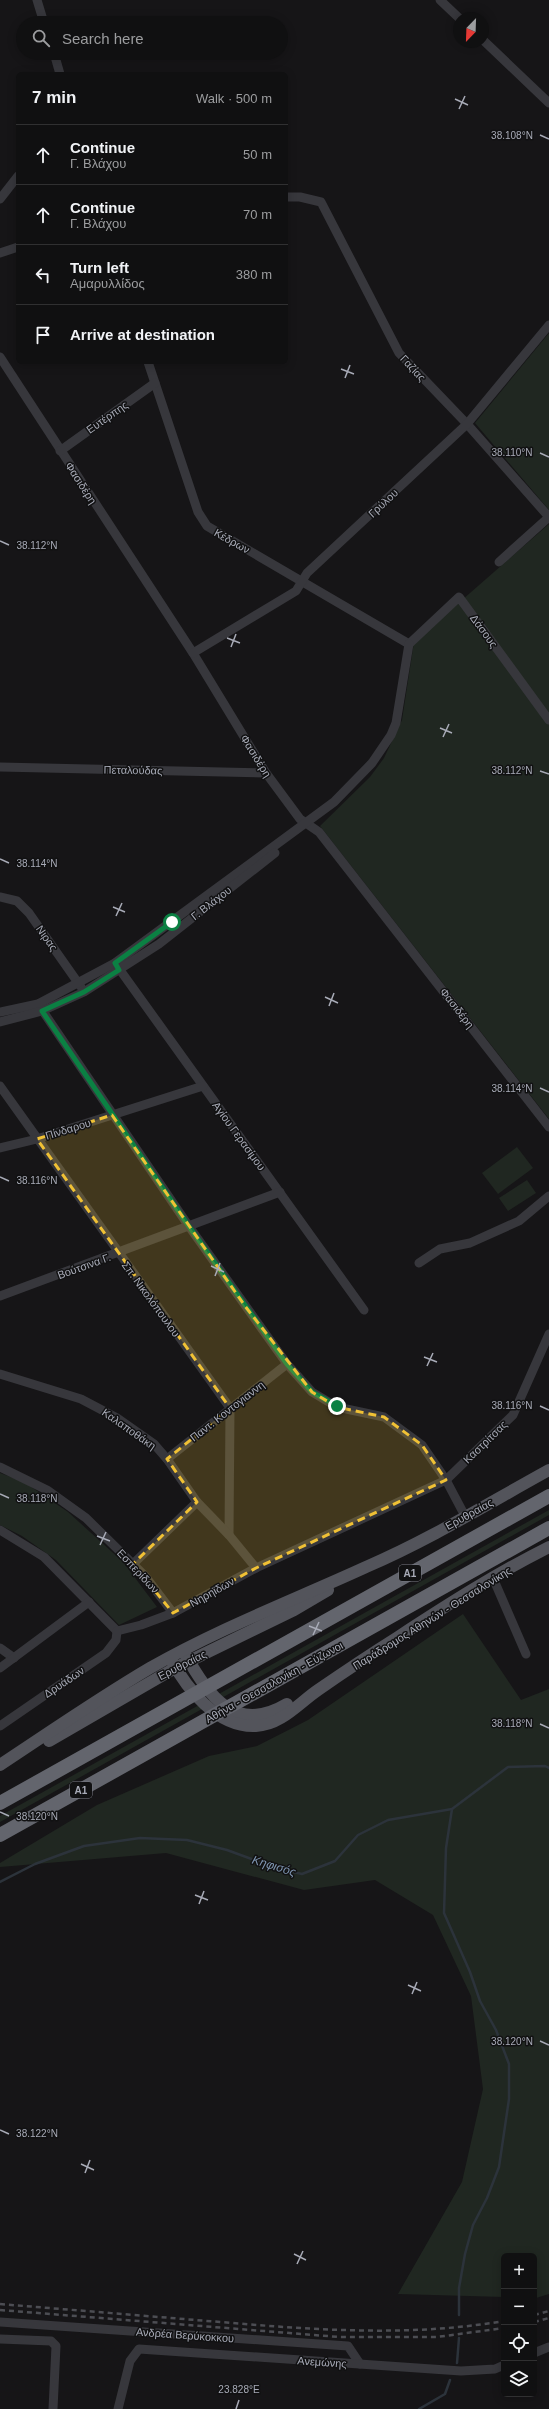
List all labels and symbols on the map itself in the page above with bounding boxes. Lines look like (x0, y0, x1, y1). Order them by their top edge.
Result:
north arrow (453, 12, 489, 48)
text: 38.108°N (491, 130, 533, 141)
street label: Γαζίας (398, 352, 428, 384)
street label: Ευτέρπης (84, 398, 130, 436)
text: 38.110°N (491, 447, 533, 458)
street label: Φασιδέρη (63, 460, 99, 506)
street label: Γρύλου (366, 486, 400, 520)
street label: Κέδρων (212, 526, 252, 556)
text: 38.112°N (16, 540, 58, 551)
street label: Δάσους (468, 612, 500, 650)
street label: Φασιδέρη (238, 733, 274, 779)
street label: Πεταλούδας (104, 763, 162, 777)
text: 38.112°N (491, 765, 533, 776)
text: 38.114°N (16, 858, 58, 869)
street label: Γ. Βλάχου (189, 884, 233, 922)
route start (163, 913, 181, 931)
street label: Νιρας (34, 923, 60, 953)
street label: Φασιδέρη (438, 985, 476, 1031)
text: 38.114°N (491, 1083, 533, 1094)
street label: Αγίου Γερασίμου (210, 1099, 268, 1173)
street label: Πίνδαρου (44, 1116, 92, 1142)
text: 38.116°N (16, 1175, 58, 1186)
street label: Βούτσινα Γ. (56, 1251, 112, 1281)
street label: Σπ. Νικολόπουλου (120, 1259, 182, 1339)
street label: Παντ. Κοντογιαννη (188, 1378, 266, 1444)
route end (328, 1397, 346, 1415)
text: 38.116°N (491, 1400, 533, 1411)
street label: Καλαποθάκη (100, 1406, 158, 1452)
street label: Καστρίτσας (461, 1418, 509, 1466)
text: 38.118°N (16, 1493, 58, 1504)
street label: Ερυθραίας (443, 1496, 495, 1532)
street label: Εσπερίδων (115, 1547, 162, 1596)
street label: Παράδρομος Αθηνών - Θεσσαλονίκης (351, 1564, 513, 1672)
road number: Α1 (399, 1565, 421, 1581)
street label: Νηρηϊδων (188, 1575, 237, 1609)
street label: Αθήνα - Θεσσαλονίκη - Εύζωνοι (203, 1639, 345, 1725)
street label: Ερυθραίας (156, 1648, 208, 1682)
street label: Δρυάδων (41, 1664, 87, 1700)
text: 38.118°N (491, 1718, 533, 1729)
road number: Α1 (70, 1782, 92, 1798)
text: 38.120°N (16, 1811, 58, 1822)
water label: Κηφισός (250, 1853, 298, 1879)
text: 38.120°N (491, 2036, 533, 2047)
text: 38.122°N (16, 2128, 58, 2139)
street label: Ανδρέα Βερύκοκκου (136, 2326, 234, 2344)
street label: Ανεμώνης (297, 2354, 347, 2370)
text: 23.828°E (218, 2384, 260, 2395)

